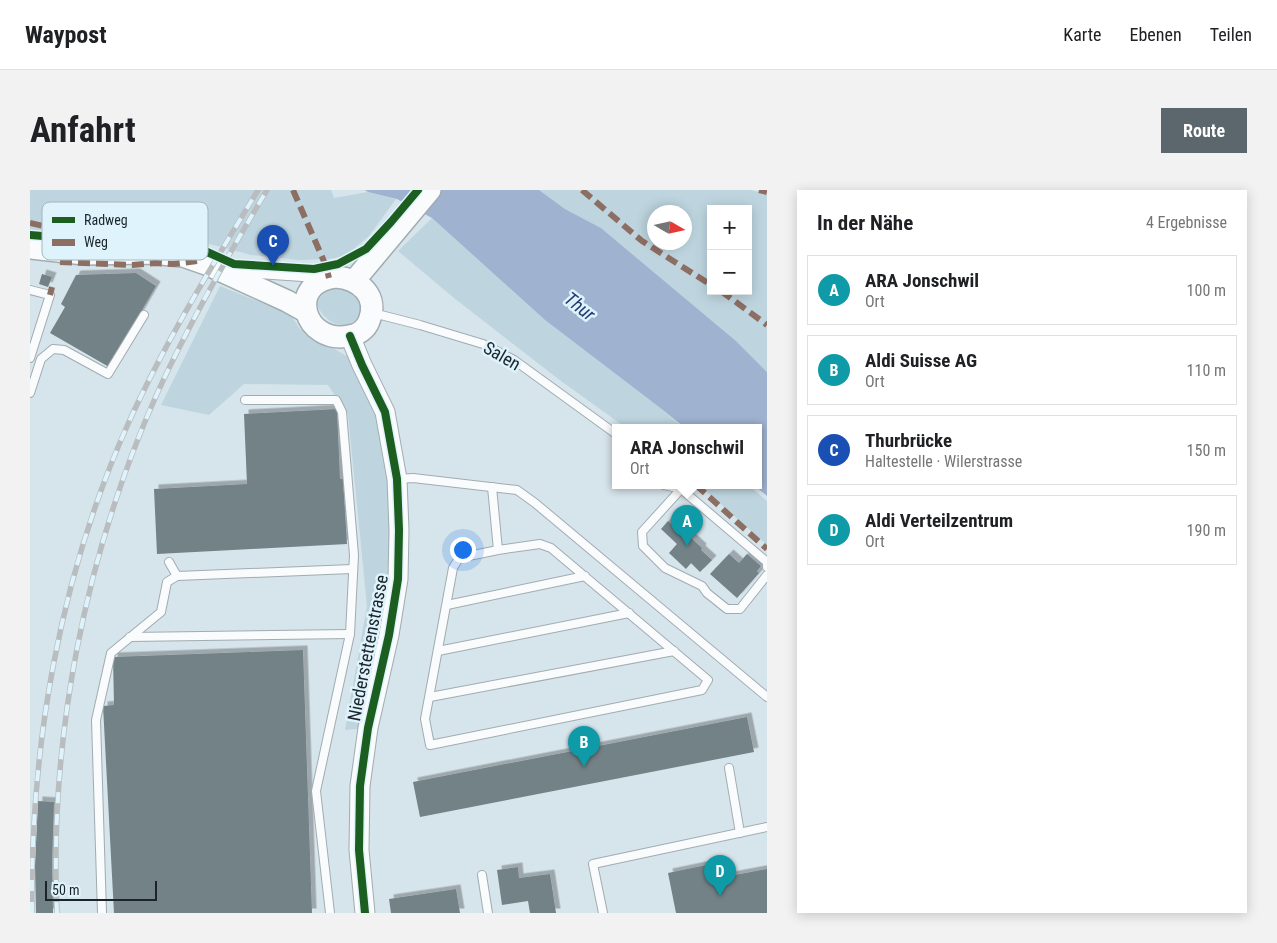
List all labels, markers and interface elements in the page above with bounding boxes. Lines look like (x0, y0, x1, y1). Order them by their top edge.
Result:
text: Waypost (25, 21, 107, 49)
text: Karte (1063, 24, 1102, 45)
text: Ebenen (1130, 24, 1182, 45)
text: Teilen (1210, 24, 1252, 45)
button: Route (1161, 108, 1247, 153)
text: Anfahrt (30, 110, 136, 151)
legend (42, 202, 208, 260)
north arrow (647, 205, 692, 250)
map controls (707, 205, 752, 295)
button: + (707, 205, 752, 250)
text: In der Nähe (817, 211, 913, 235)
text: Radweg (84, 212, 128, 228)
text: 4 Ergebnisse (1146, 213, 1227, 232)
pin: C (257, 225, 289, 266)
text: Weg (84, 234, 108, 250)
button: − (707, 250, 752, 295)
text: ARA Jonschwil (865, 269, 979, 292)
text: A (829, 281, 839, 300)
text: 100 m (1187, 281, 1226, 300)
water label: Thur (560, 287, 600, 326)
text: Ort (865, 292, 885, 311)
street label: Salen (480, 337, 524, 374)
text: Aldi Suisse AG (865, 349, 977, 372)
text: B (830, 361, 838, 380)
text: 110 m (1187, 361, 1226, 380)
text: Ort (865, 372, 885, 391)
popup (612, 424, 762, 489)
text: Thurbrücke (865, 429, 952, 452)
text: ARA Jonschwil (630, 436, 744, 459)
text: C (829, 441, 839, 460)
text: 150 m (1187, 441, 1226, 460)
text: Haltestelle · Wilerstrasse (865, 452, 1022, 471)
text: Ort (630, 459, 650, 478)
pin: A (671, 505, 703, 546)
text: Aldi Verteilzentrum (865, 509, 1013, 532)
text: D (829, 521, 839, 540)
text: 190 m (1187, 521, 1226, 540)
text: Ort (865, 532, 885, 551)
your location (450, 537, 476, 563)
street label: Niederstettenstrasse (343, 573, 392, 723)
pin: B (568, 726, 600, 767)
pin: D (704, 855, 736, 896)
scale bar (45, 878, 158, 901)
text: 50 m (52, 882, 80, 898)

